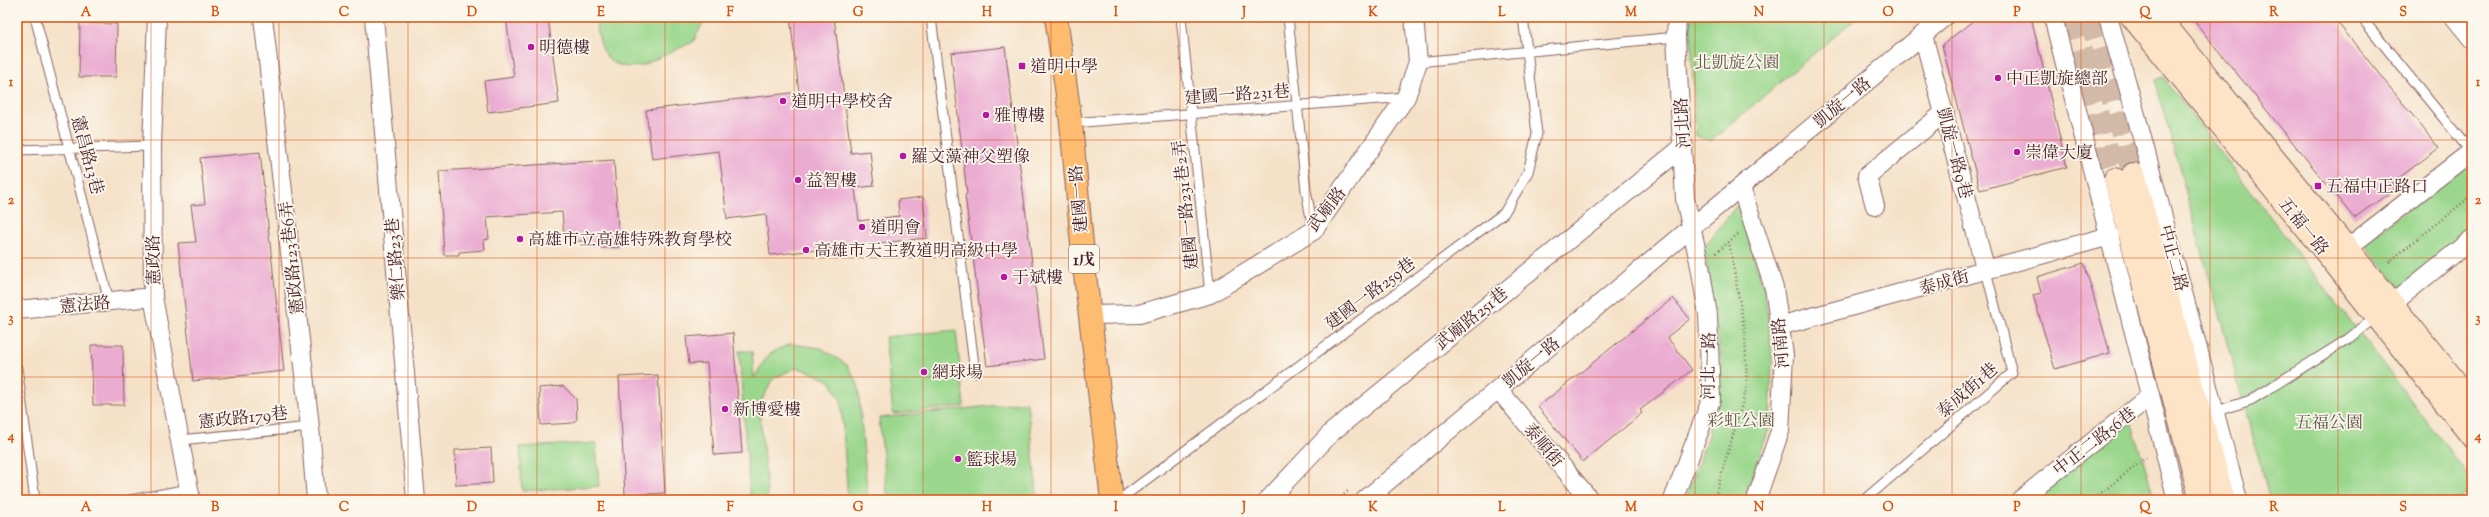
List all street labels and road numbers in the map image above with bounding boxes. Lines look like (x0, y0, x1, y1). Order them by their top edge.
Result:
street label: 凱旋一路 (1810, 72, 1877, 135)
street label: 建國一路231巷 (1184, 80, 1291, 112)
street label: 河北路 (1670, 97, 1698, 149)
street label: 凱旋一路9巷 (1929, 105, 1977, 202)
street label: 憲昌路13巷 (64, 113, 108, 198)
street label: 建國一路231巷2弄 (1168, 139, 1206, 271)
street label: 建國一路 (1065, 164, 1095, 234)
street label: 武廟路 (1302, 183, 1353, 238)
street label: 五福一路 (2272, 193, 2333, 261)
street label: 憲政路123巷6弄 (275, 200, 311, 316)
street label: 樂仁路23巷 (381, 217, 413, 301)
street label: 中正二路 (2152, 223, 2192, 294)
street label: 憲政路 (143, 234, 167, 286)
road number: 1戊 (1069, 245, 1099, 273)
street label: 建國一路259巷 (1321, 253, 1421, 336)
street label: 泰成街 (1917, 266, 1972, 302)
street label: 武廟路251巷 (1431, 283, 1514, 356)
street label: 憲法路 (59, 292, 112, 320)
street label: 河南路 (1768, 316, 1796, 369)
street label: 凱旋一路 (1499, 332, 1566, 395)
street label: 河北一路 (1697, 332, 1723, 400)
street label: 泰成街1巷 (1933, 358, 2004, 425)
street label: 憲政路179巷 (197, 402, 289, 436)
street label: 中正二路56巷 (2049, 403, 2142, 483)
street label: 泰順街 (1517, 419, 1568, 474)

